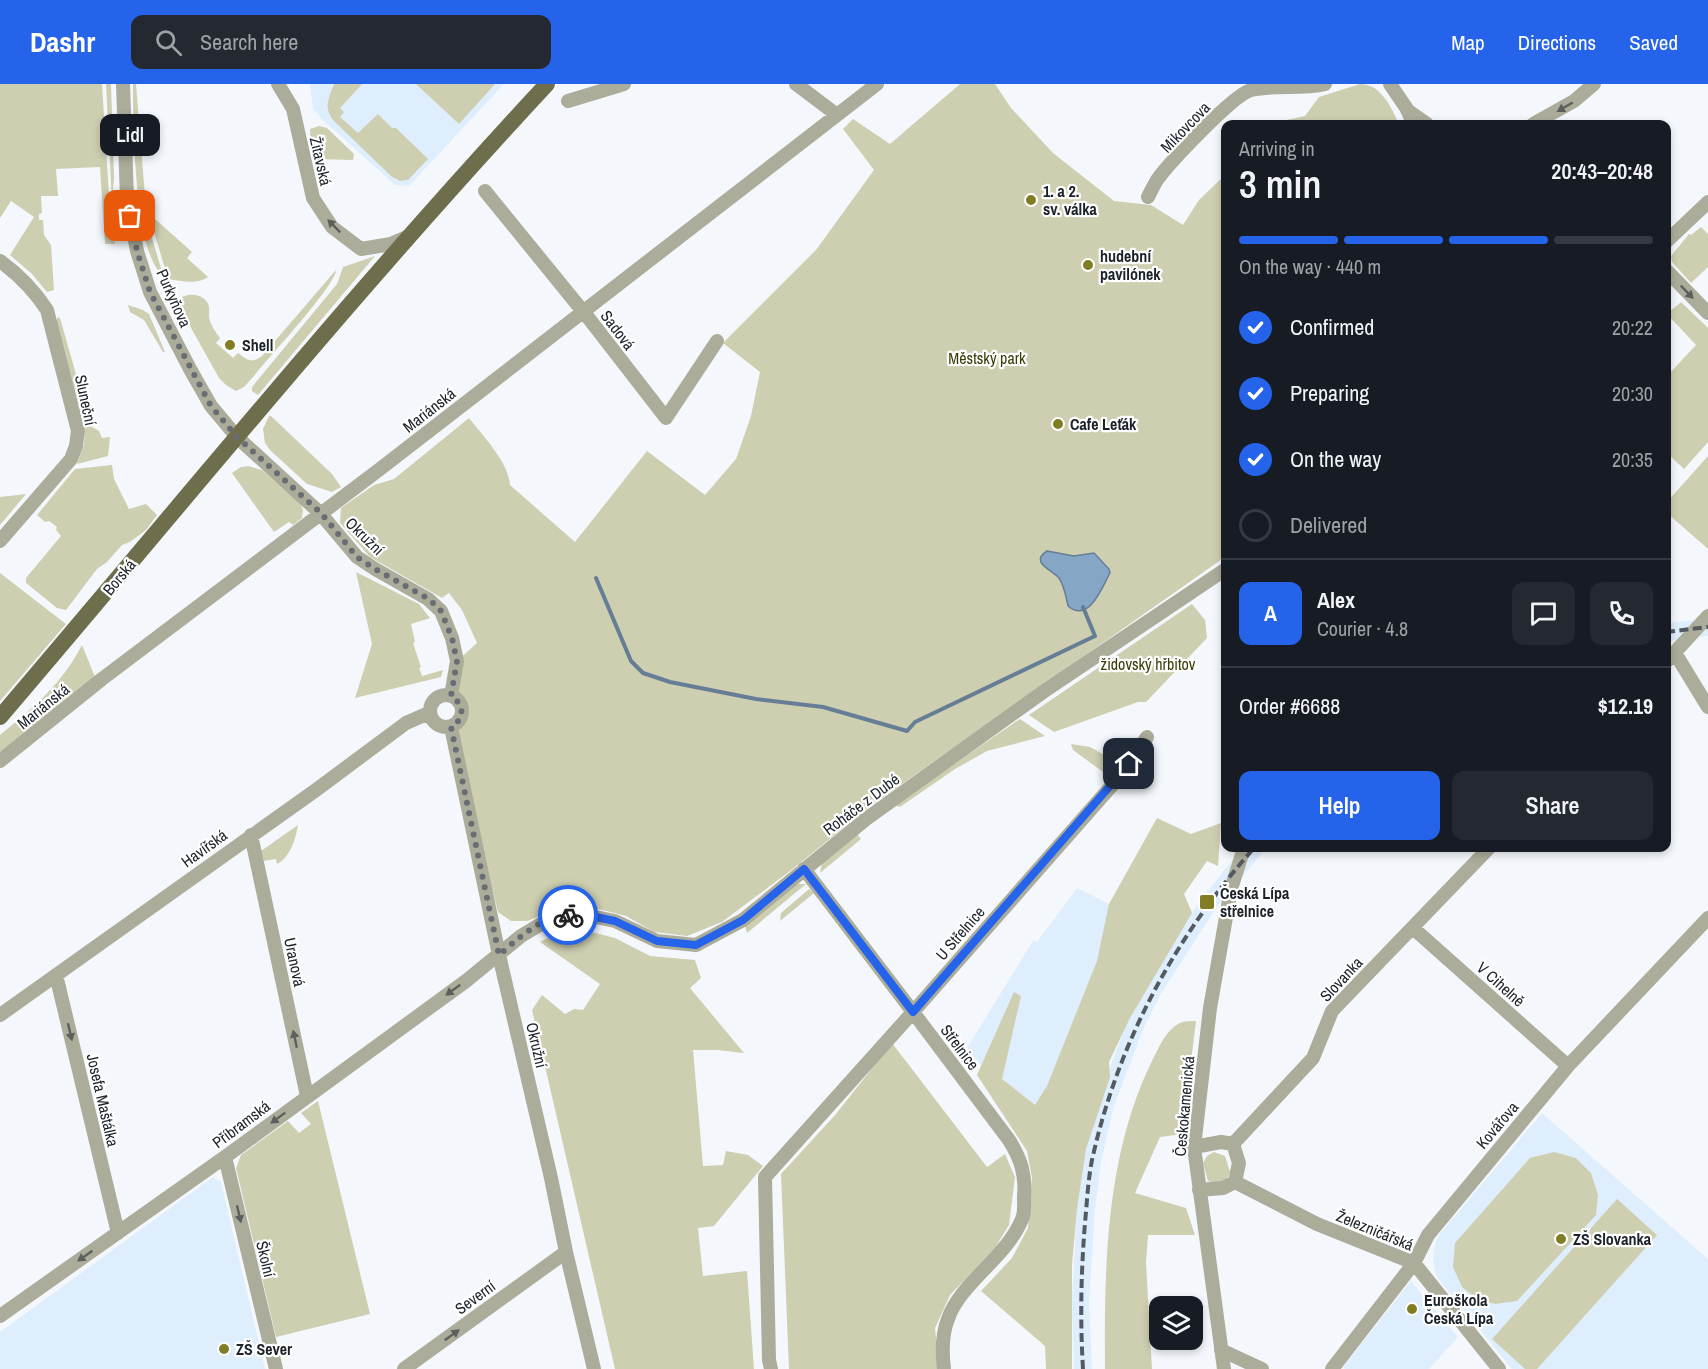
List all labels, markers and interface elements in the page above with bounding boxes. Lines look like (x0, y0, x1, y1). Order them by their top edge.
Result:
search box (131, 15, 551, 69)
text: Dashr (30, 23, 95, 61)
icon: search (152, 26, 185, 59)
text: Search here (200, 27, 298, 57)
text: Map (1451, 28, 1485, 57)
text: Directions (1518, 28, 1596, 57)
text: Saved (1629, 28, 1678, 57)
street label: Mikovcova (1155, 96, 1215, 157)
one-way arrow (1557, 101, 1573, 112)
callout: Lidl (100, 114, 160, 156)
text: Lidl (116, 121, 144, 148)
street label: Žitavská (305, 134, 337, 188)
text: Arriving in (1239, 135, 1315, 162)
text: 20:43–20:48 (1551, 156, 1653, 186)
text: 3 min (1239, 158, 1321, 210)
place label: 1. a 2. sv. válka (1043, 180, 1097, 220)
pin (104, 190, 155, 241)
marker: 1. a 2. sv. válka (1024, 193, 1038, 207)
icon: bag (113, 199, 146, 232)
one-way arrow (327, 219, 341, 234)
place label: hudební pavilónek (1100, 245, 1161, 285)
text: On the way · 440 m (1239, 253, 1381, 280)
marker: hudební pavilónek (1081, 258, 1095, 272)
street label: Purkyňova (151, 265, 197, 331)
one-way arrow (1680, 284, 1693, 299)
street label: Sadová (596, 306, 641, 355)
icon: check (1239, 311, 1272, 344)
text: Confirmed (1290, 312, 1374, 342)
text: 20:22 (1612, 314, 1653, 341)
place label: Shell (242, 334, 273, 356)
marker: Shell (223, 338, 237, 352)
park label: Městský park (948, 347, 1026, 369)
street label: Sluneční (70, 373, 102, 428)
icon: check (1239, 377, 1272, 410)
text: Preparing (1290, 378, 1369, 408)
text: 20:30 (1612, 380, 1653, 407)
street label: Mariánská (398, 382, 460, 438)
place label: Cafe Leťák (1070, 413, 1137, 435)
marker: Cafe Leťák (1051, 417, 1065, 431)
icon: check (1239, 443, 1272, 476)
text: On the way (1290, 444, 1381, 474)
text: 20:35 (1612, 446, 1653, 473)
text: Delivered (1290, 510, 1367, 540)
street label: Okružní (341, 512, 389, 560)
street label: Borská (97, 554, 141, 600)
button: chat (1512, 582, 1575, 645)
button: phone (1590, 582, 1653, 645)
text: Alex (1317, 585, 1355, 615)
text: A (1264, 598, 1277, 628)
text: Courier · 4.8 (1317, 615, 1408, 642)
park label: židovský hřbitov (1101, 653, 1196, 675)
street label: Mariánská (12, 678, 74, 734)
text: Order #6688 (1239, 691, 1340, 721)
text: $12.19 (1598, 691, 1653, 721)
pin (1103, 738, 1154, 789)
icon: home (1112, 747, 1145, 780)
street label: Roháče z Dubé (818, 768, 904, 840)
button: Help (1239, 771, 1440, 840)
button: Share (1452, 771, 1653, 840)
street label: Havířská (177, 823, 232, 872)
place label: Česká Lípa střelnice (1220, 882, 1290, 922)
courier (538, 885, 598, 945)
marker: Česká Lípa střelnice (1198, 893, 1216, 911)
icon: bike (552, 899, 585, 932)
street label: U Střelnice (930, 901, 990, 965)
street label: Uranová (279, 935, 311, 989)
street label: Slovanka (1315, 951, 1368, 1006)
street label: V Cihelně (1472, 957, 1530, 1011)
one-way arrow (445, 984, 460, 996)
street label: Okružní (521, 1020, 553, 1070)
street label: Střelnice (936, 1020, 984, 1074)
one-way arrow (65, 1023, 75, 1041)
one-way arrow (290, 1029, 299, 1048)
street label: Josefa Maštálka (82, 1051, 125, 1149)
street label: Českokamenická (1169, 1054, 1199, 1157)
street label: Příbramská (208, 1095, 275, 1153)
street label: Kovářova (1471, 1096, 1524, 1153)
one-way arrow (270, 1111, 286, 1124)
one-way arrow (234, 1205, 244, 1223)
street label: Železničářská (1333, 1205, 1418, 1256)
place label: ZŠ Slovanka (1573, 1228, 1652, 1250)
marker: ZŠ Slovanka (1554, 1232, 1568, 1246)
street label: Školní (251, 1239, 281, 1280)
one-way arrow (78, 1250, 94, 1262)
street label: Severní (450, 1275, 500, 1319)
place label: Euroškola Česká Lípa (1424, 1289, 1494, 1329)
map controls (1149, 1296, 1203, 1350)
button: layers (1149, 1296, 1203, 1350)
marker: Euroškola Česká Lípa (1405, 1302, 1419, 1316)
one-way arrow (444, 1329, 459, 1341)
place label: ZŠ Sever (236, 1338, 293, 1360)
marker: ZŠ Sever (217, 1342, 231, 1356)

